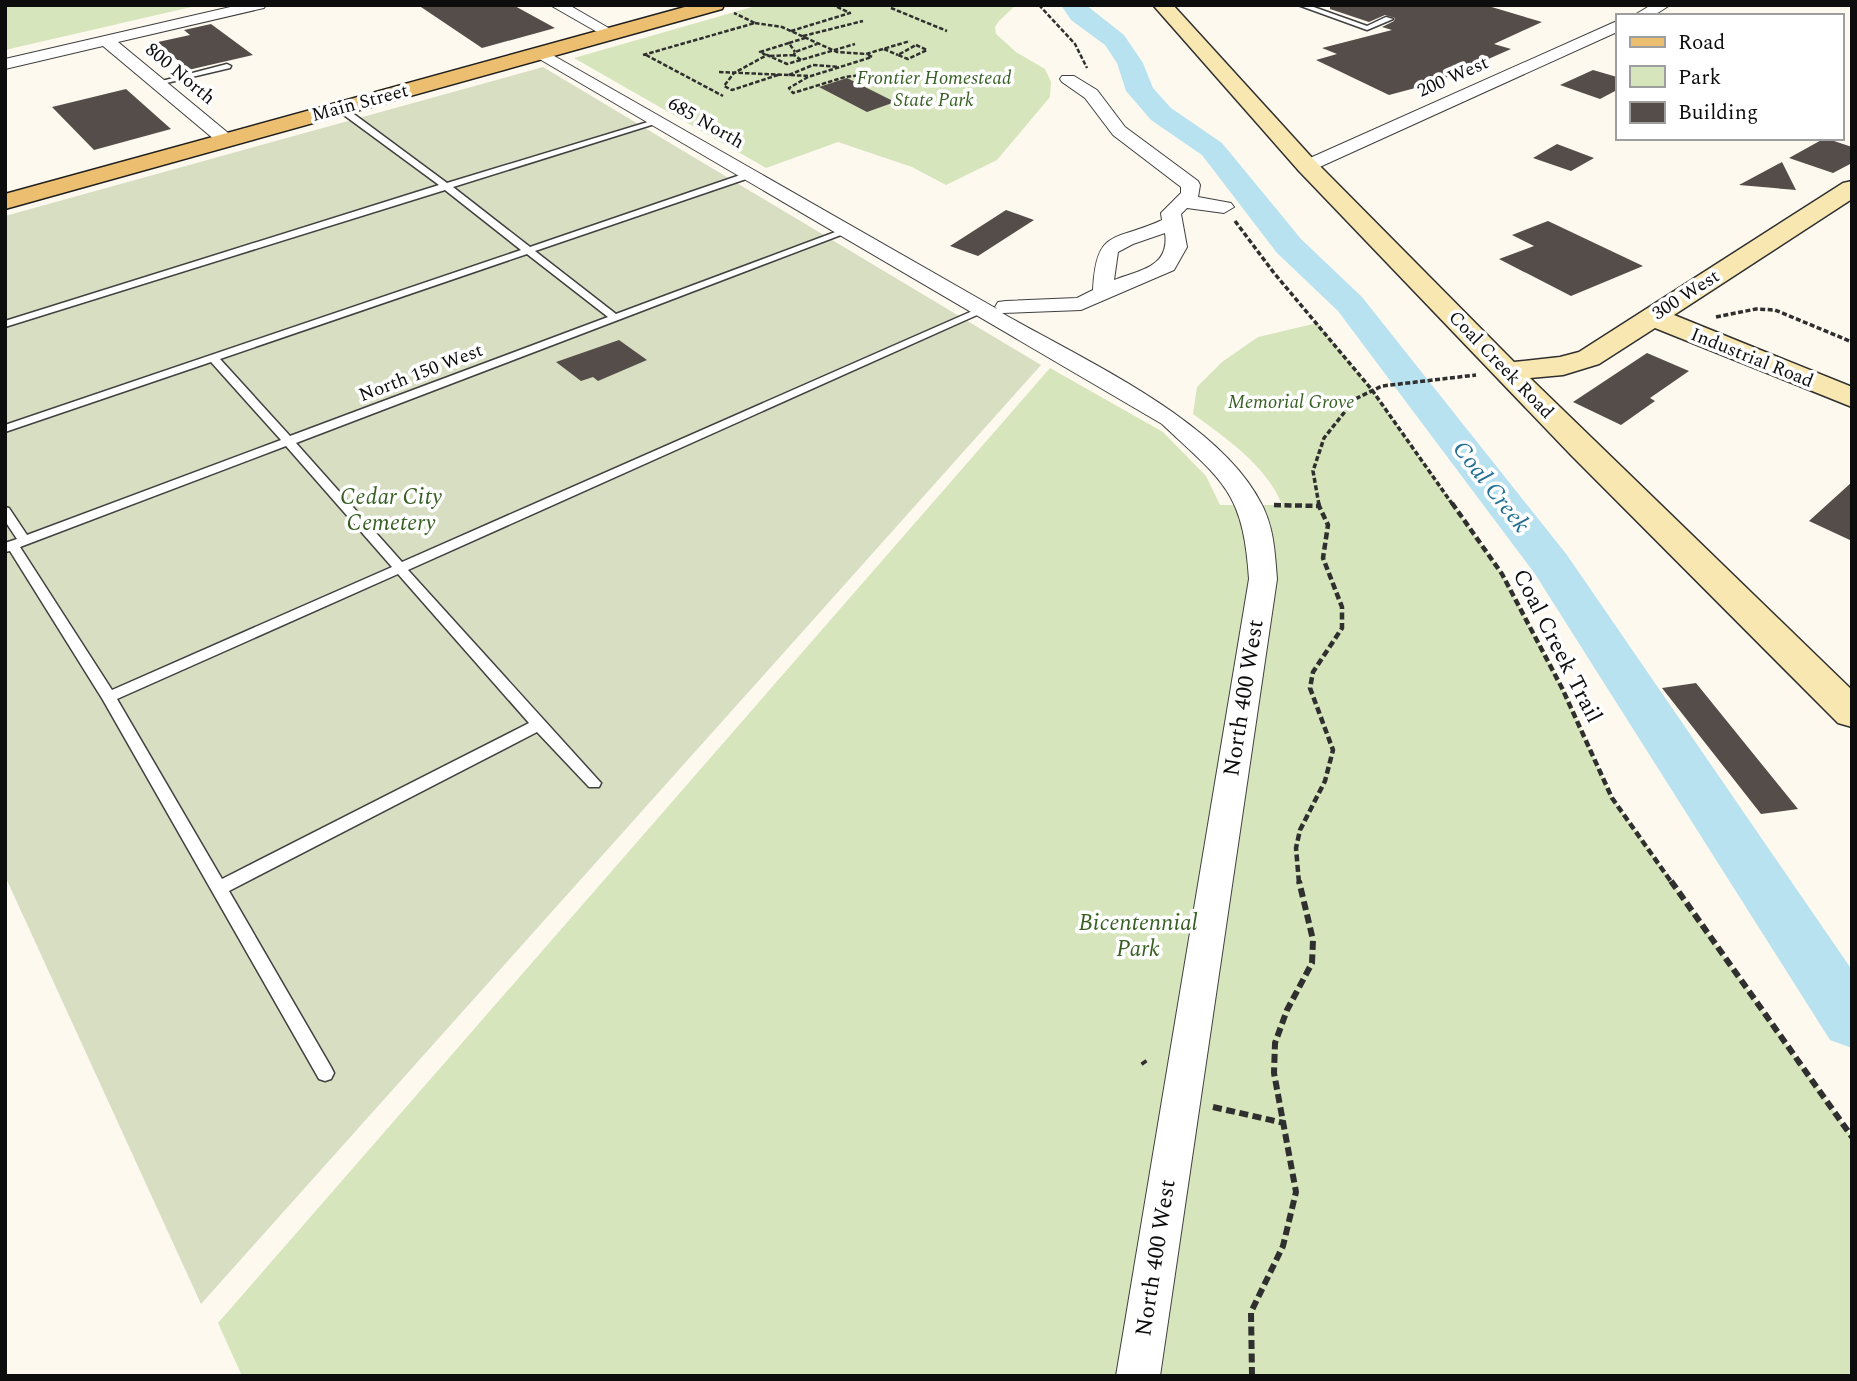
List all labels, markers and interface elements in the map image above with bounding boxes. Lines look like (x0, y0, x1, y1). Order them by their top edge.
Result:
legend (1616, 14, 1843, 140)
text: Road (1678, 27, 1725, 59)
street label: 800 North (138, 36, 222, 112)
street label: 200 West (1413, 48, 1494, 106)
text: Park (1678, 62, 1722, 94)
park label: Frontier Homestead State Park (856, 64, 1012, 115)
street label: Main Street (308, 76, 412, 130)
street label: 685 North (662, 89, 750, 157)
text: Building (1678, 97, 1758, 129)
street label: 300 West (1646, 262, 1726, 328)
street label: Coal Creek Road (1441, 304, 1561, 426)
street label: Industrial Road (1686, 320, 1818, 396)
street label: North 150 West (355, 336, 488, 410)
park label: Memorial Grove (1228, 388, 1354, 417)
water label: Coal Creek (1443, 433, 1539, 541)
park label: Cedar City Cemetery (340, 480, 443, 541)
street label: Coal Creek Trail (1503, 563, 1611, 729)
street label: North 400 West (1214, 617, 1274, 779)
park label: Bicentennial Park (1078, 906, 1198, 967)
street label: North 400 West (1126, 1177, 1186, 1339)

